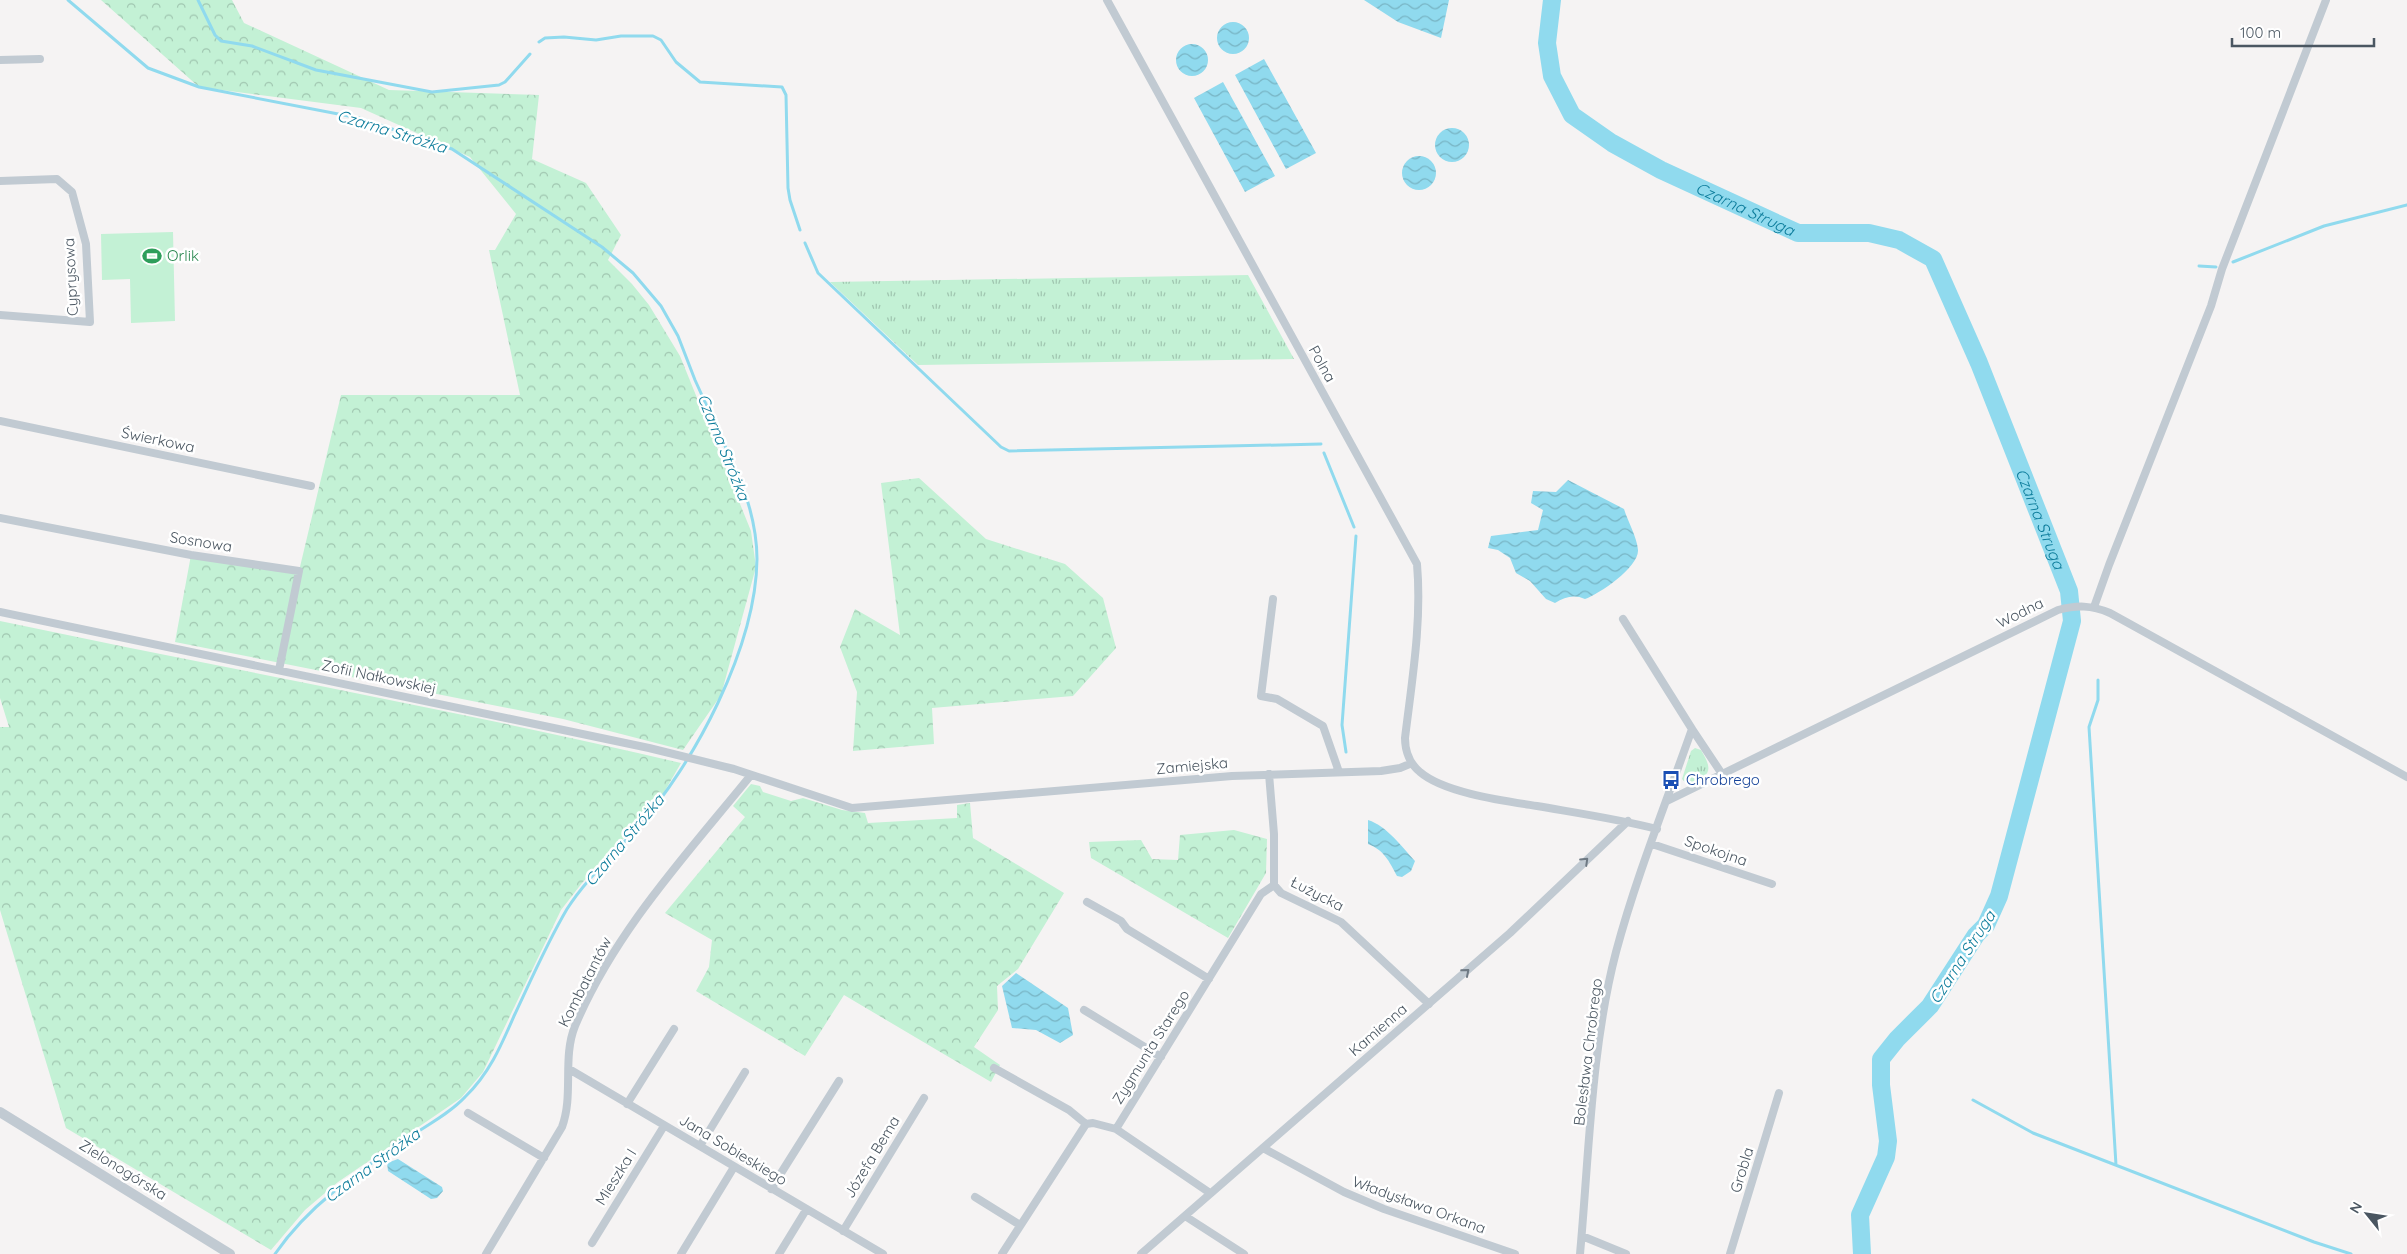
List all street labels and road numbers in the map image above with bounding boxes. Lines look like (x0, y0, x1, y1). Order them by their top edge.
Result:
street label: Cyprysowa (59, 238, 82, 317)
street label: Polna (1305, 342, 1340, 385)
street label: Świerkowa (120, 422, 196, 457)
street label: Sosnowa (169, 527, 234, 556)
street label: Wodna (1993, 593, 2046, 632)
street label: Zofii Nałkowskiej (320, 655, 438, 698)
street label: Zamiejska (1155, 753, 1229, 778)
street label: Spokojna (1682, 831, 1750, 870)
street label: Łużycka (1287, 872, 1347, 915)
street label: Kombatantów (554, 933, 615, 1030)
street label: Bolesława Chrobrego (1569, 977, 1606, 1127)
street label: Zygmunta Starego (1108, 986, 1193, 1107)
street label: Kamienna (1345, 999, 1411, 1060)
street label: Jana Sobieskiego (676, 1110, 791, 1189)
street label: Józefa Bema (840, 1112, 904, 1201)
street label: Zielonogórska (76, 1135, 171, 1204)
street label: Mieszka I (591, 1145, 640, 1209)
street label: Grobla (1726, 1145, 1757, 1195)
street label: Władysława Orkana (1350, 1172, 1488, 1238)

